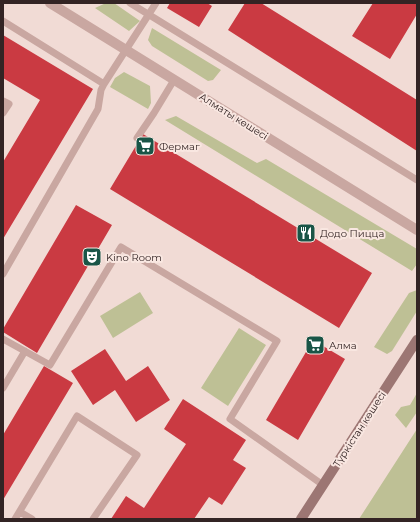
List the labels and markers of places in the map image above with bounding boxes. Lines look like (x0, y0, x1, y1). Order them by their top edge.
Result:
supermarket icon: Фермаг (134, 135, 156, 157)
place label: Фермаг (159, 140, 200, 153)
restaurant icon: Додо Пицца (295, 222, 317, 244)
place label: Додо Пицца (320, 227, 384, 240)
theatre icon: Kino Room (81, 246, 103, 268)
place label: Kino Room (106, 251, 162, 264)
supermarket icon: Алма (304, 334, 326, 356)
place label: Алма (329, 339, 357, 352)

